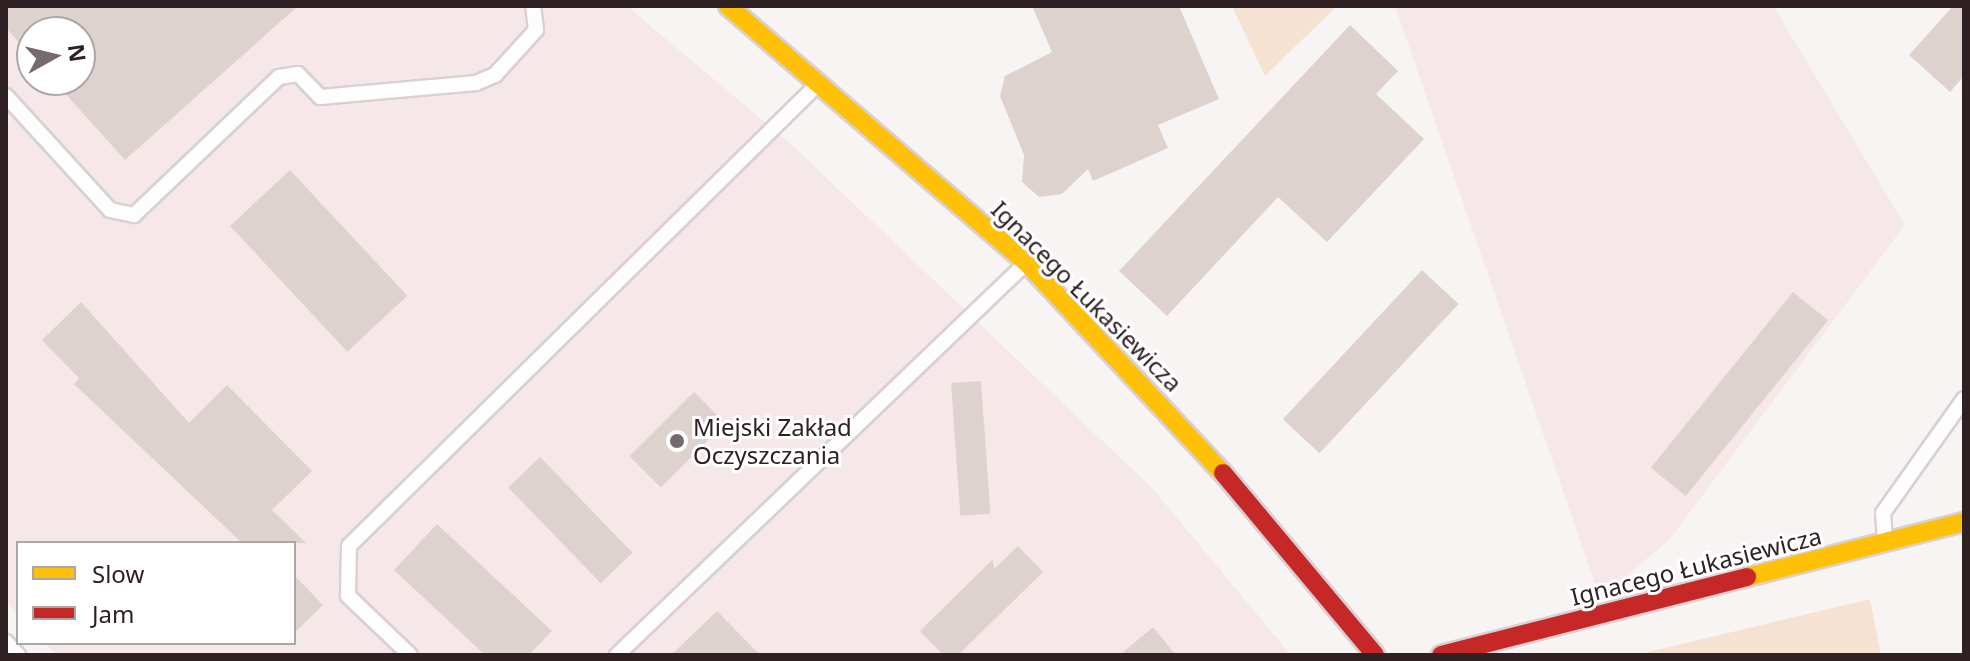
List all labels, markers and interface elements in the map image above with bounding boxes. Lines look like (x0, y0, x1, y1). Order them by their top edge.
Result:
north arrow (16, 16, 96, 96)
text: N (62, 42, 94, 64)
street label: Ignacego Łukasiewicza (986, 195, 1188, 397)
place label: Miejski Zakład Oczyszczania (693, 413, 852, 469)
marker: Miejski Zakład Oczyszczania (668, 432, 686, 450)
street label: Ignacego Łukasiewicza (1568, 521, 1824, 611)
legend (16, 541, 296, 645)
text: Slow (92, 557, 144, 590)
text: Jam (92, 597, 134, 630)

